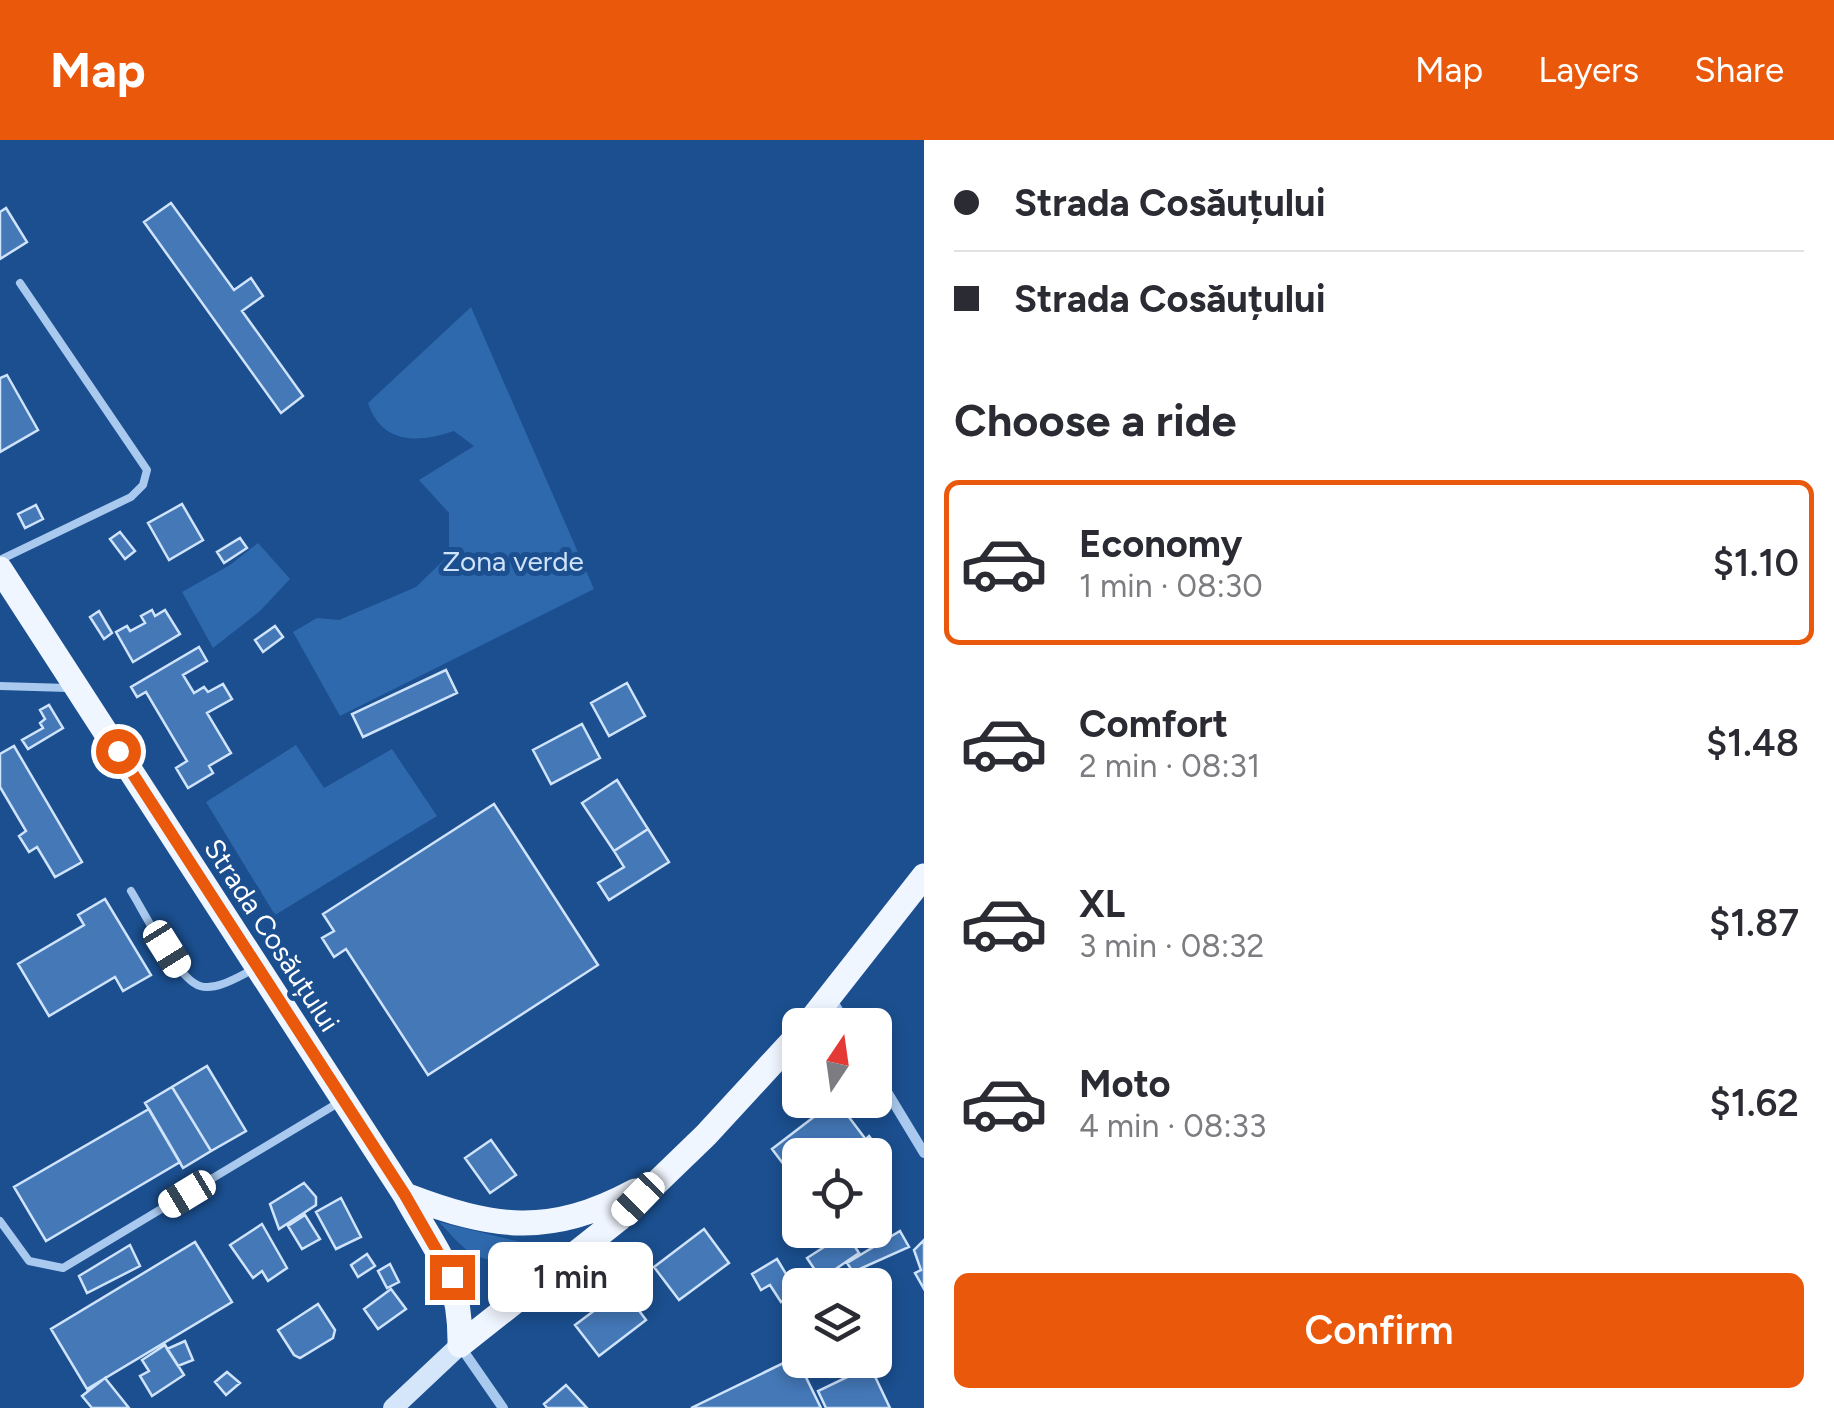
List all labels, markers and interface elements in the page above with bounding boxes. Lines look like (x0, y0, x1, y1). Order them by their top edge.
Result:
text: Map (50, 41, 146, 99)
text: Map (1415, 49, 1483, 91)
text: Layers (1538, 49, 1639, 91)
text: Share (1694, 49, 1784, 91)
text: Strada Cosăuțului (1014, 180, 1326, 226)
text: Strada Cosăuțului (1014, 276, 1326, 322)
text: Choose a ride (954, 393, 1236, 447)
icon: car (959, 518, 1049, 608)
text: Economy (1079, 521, 1242, 567)
text: $1.10 (1713, 540, 1799, 586)
park label: Zona verde (442, 544, 584, 578)
text: 1 min · 08:30 (1079, 567, 1263, 605)
icon: car (959, 698, 1049, 788)
text: Comfort (1079, 701, 1228, 747)
text: $1.48 (1706, 720, 1799, 766)
route start (96, 729, 141, 774)
text: 2 min · 08:31 (1079, 747, 1260, 785)
street label: Strada Cosăuțului (197, 832, 347, 1038)
icon: car (959, 878, 1049, 968)
text: XL (1079, 881, 1125, 927)
text: $1.87 (1709, 900, 1799, 946)
car (138, 916, 196, 982)
text: 3 min · 08:32 (1079, 927, 1264, 965)
north arrow (782, 1008, 892, 1118)
map controls (782, 1008, 892, 1378)
icon: car (959, 1058, 1049, 1148)
text: Moto (1079, 1061, 1171, 1107)
text: $1.62 (1710, 1080, 1799, 1126)
text: 4 min · 08:33 (1079, 1107, 1266, 1145)
button: locate (782, 1138, 892, 1248)
car (154, 1166, 220, 1222)
car (606, 1167, 670, 1231)
callout: 1 min (487, 1242, 652, 1312)
route end (430, 1255, 475, 1300)
text: 1 min (533, 1258, 608, 1296)
button: layers (782, 1268, 892, 1378)
button: Confirm (954, 1273, 1804, 1388)

